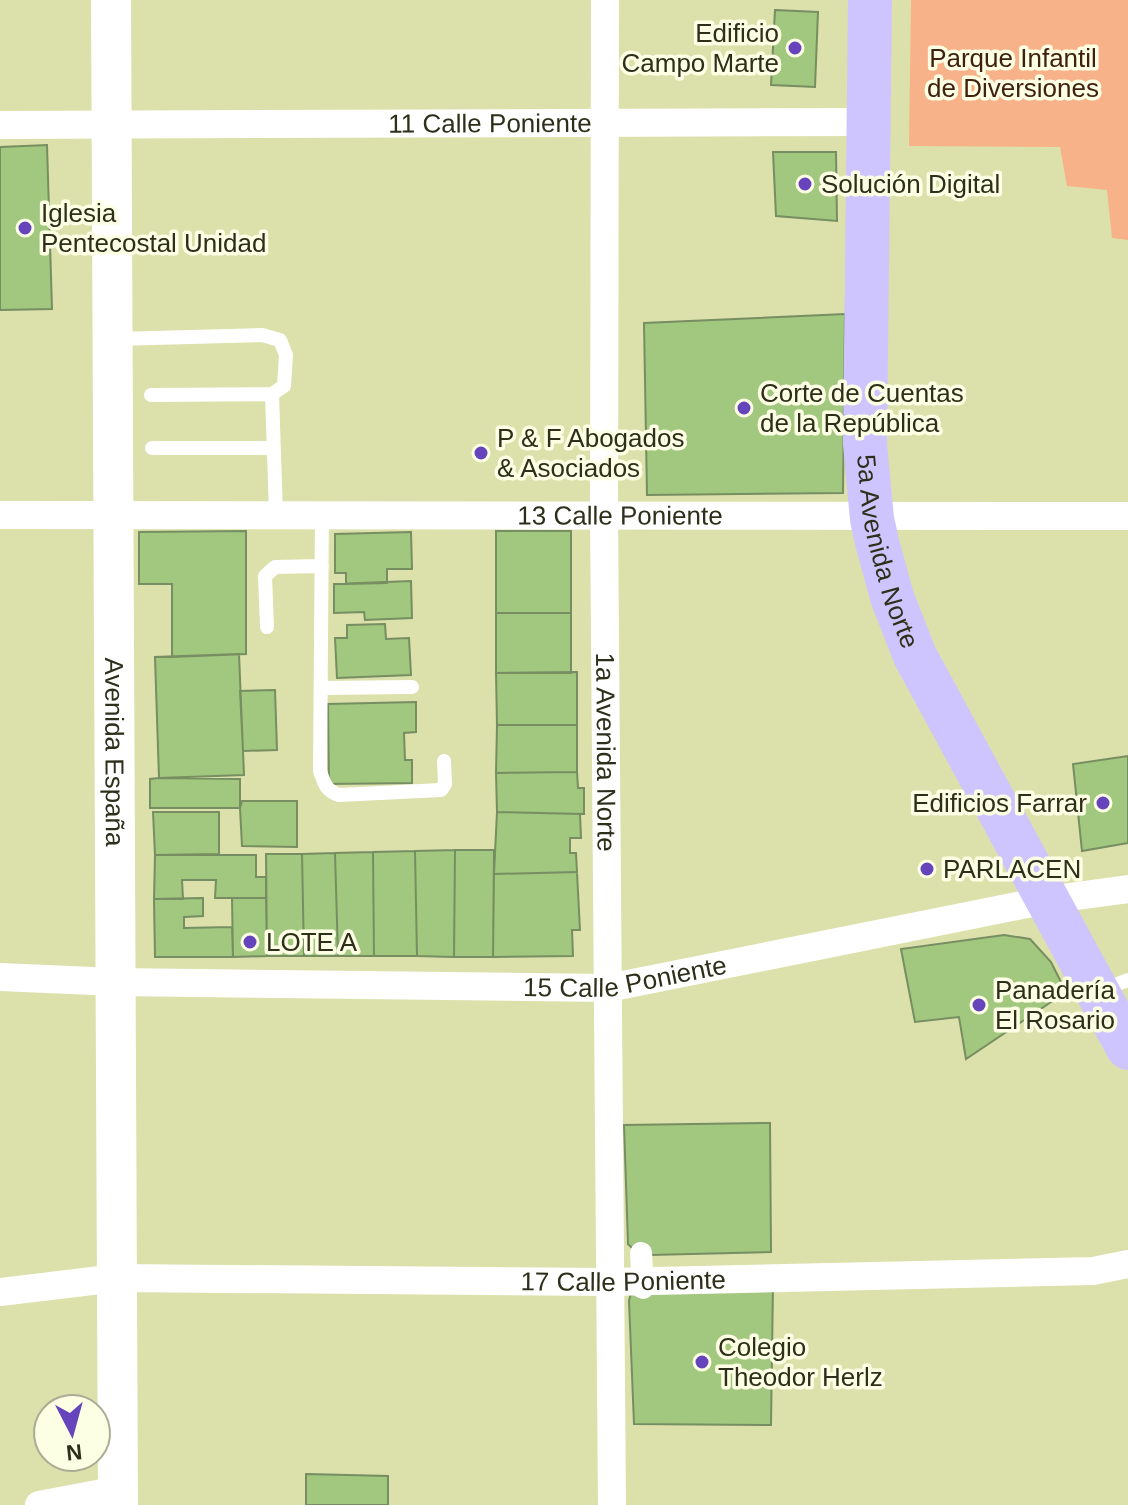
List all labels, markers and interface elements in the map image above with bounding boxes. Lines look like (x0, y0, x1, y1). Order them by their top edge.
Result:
place label: Edificio Campo Marte (622, 18, 779, 78)
marker: Edificio Campo Marte (786, 39, 804, 57)
park label: Parque Infantil de Diversiones (927, 43, 1099, 103)
street label: 11 Calle Poniente (388, 108, 592, 139)
place label: Solución Digital (821, 169, 1000, 199)
marker: Solución Digital (796, 175, 814, 193)
place label: Iglesia Pentecostal Unidad (41, 198, 266, 258)
marker: Iglesia Pentecostal Unidad (16, 219, 34, 237)
place label: Corte de Cuentas de la República (760, 378, 964, 438)
marker: Corte de Cuentas de la República (735, 399, 753, 417)
place label: P & F Abogados & Asociados (497, 423, 684, 483)
marker: P & F Abogados & Asociados (472, 444, 490, 462)
street label: 5a Avenida Norte (851, 453, 925, 652)
street label: 13 Calle Poniente (517, 500, 723, 531)
street label: 1a Avenida Norte (590, 652, 622, 852)
street label: Avenida España (99, 657, 130, 847)
place label: Edificios Farrar (912, 788, 1087, 818)
marker: Edificios Farrar (1094, 794, 1112, 812)
place label: PARLACEN (943, 854, 1081, 884)
marker: PARLACEN (918, 860, 936, 878)
place label: LOTE A (266, 927, 358, 957)
marker: LOTE A (241, 933, 259, 951)
street label: 15 Calle Poniente (523, 950, 729, 1003)
place label: Panadería El Rosario (995, 975, 1116, 1035)
marker: Panadería El Rosario (970, 996, 988, 1014)
street label: 17 Calle Poniente (520, 1264, 726, 1297)
place label: Colegio Theodor Herlz (718, 1332, 883, 1392)
marker: Colegio Theodor Herlz (693, 1353, 711, 1371)
north arrow (32, 1393, 112, 1473)
text: N (65, 1439, 83, 1466)

